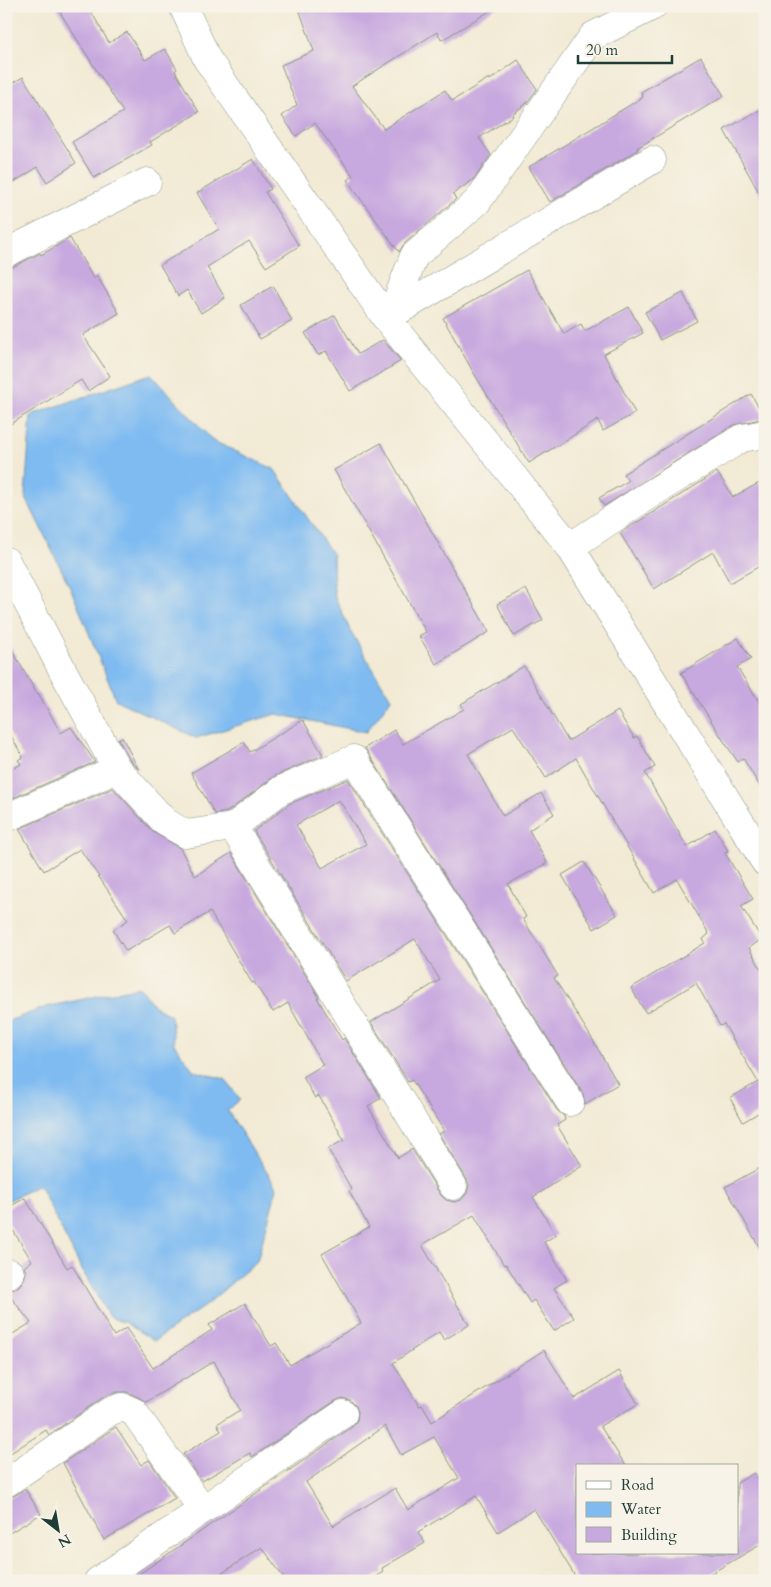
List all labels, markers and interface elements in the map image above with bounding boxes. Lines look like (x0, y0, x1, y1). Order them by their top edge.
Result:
scale bar (578, 32, 672, 64)
text: 20 m (586, 40, 618, 60)
legend (576, 1464, 738, 1554)
text: Road (621, 1475, 654, 1495)
text: Water (620, 1499, 662, 1519)
north arrow (32, 1504, 82, 1554)
text: Building (621, 1525, 677, 1545)
text: N (54, 1529, 75, 1552)

